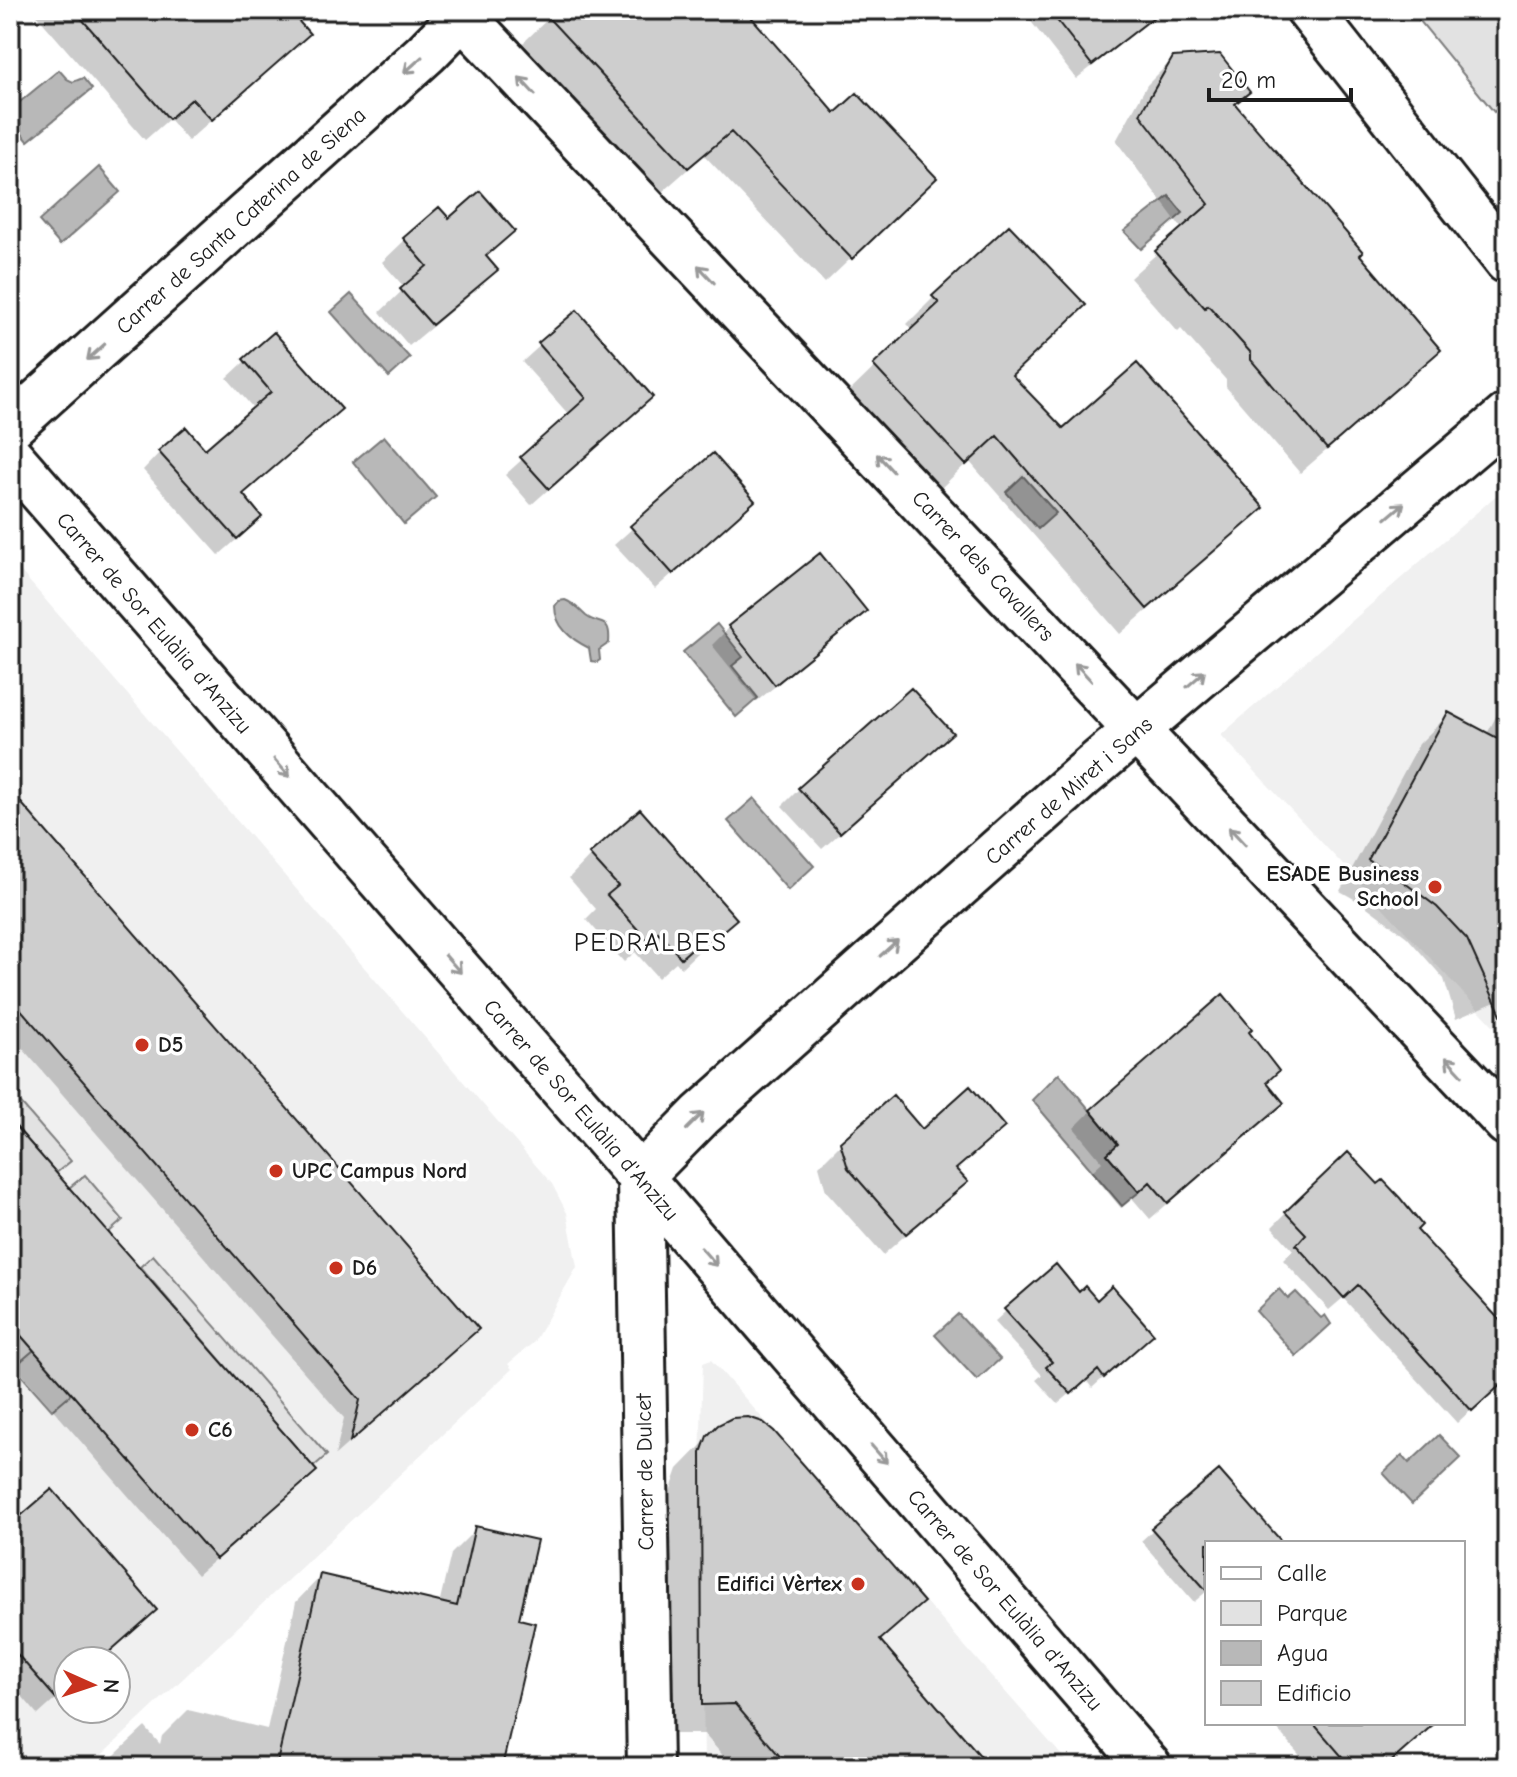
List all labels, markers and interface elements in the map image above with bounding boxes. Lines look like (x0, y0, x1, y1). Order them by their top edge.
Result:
scale bar (1209, 52, 1351, 102)
one-way arrow (403, 55, 424, 74)
text: 20 m (1221, 66, 1276, 94)
one-way arrow (518, 76, 537, 96)
street label: Carrer de Santa Caterina de Siena (111, 102, 371, 340)
one-way arrow (698, 265, 716, 285)
one-way arrow (86, 343, 106, 361)
one-way arrow (876, 453, 895, 473)
street label: Carrer dels Cavallers (906, 485, 1060, 647)
one-way arrow (1384, 502, 1404, 520)
street label: Carrer de Sor Eulàlia d'Anzizu (51, 507, 257, 739)
one-way arrow (1074, 662, 1093, 682)
one-way arrow (1186, 670, 1206, 688)
street label: Carrer de Miret i Sans (980, 711, 1158, 871)
one-way arrow (273, 758, 291, 778)
one-way arrow (1228, 827, 1247, 846)
place label: ESADE Business School (1266, 861, 1419, 912)
marker: ESADE Business School (1426, 878, 1444, 896)
district label: PEDRALBES (574, 928, 728, 958)
one-way arrow (878, 939, 898, 957)
one-way arrow (444, 953, 462, 973)
street label: Carrer de Sor Eulàlia d'Anzizu (478, 994, 684, 1226)
place label: D5 (158, 1032, 183, 1058)
marker: D5 (133, 1036, 151, 1054)
one-way arrow (1444, 1056, 1463, 1076)
one-way arrow (685, 1112, 704, 1131)
place label: UPC Campus Nord (292, 1158, 467, 1184)
marker: UPC Campus Nord (267, 1162, 285, 1180)
one-way arrow (700, 1246, 718, 1267)
place label: D6 (352, 1255, 377, 1281)
marker: D6 (327, 1259, 345, 1277)
street label: Carrer de Dulcet (631, 1393, 659, 1551)
place label: C6 (208, 1417, 233, 1443)
marker: C6 (183, 1421, 201, 1439)
one-way arrow (870, 1443, 888, 1463)
street label: Carrer de Sor Eulàlia d'Anzizu (902, 1484, 1108, 1716)
legend (1205, 1541, 1465, 1725)
text: Calle (1277, 1559, 1327, 1587)
place label: Edifici Vèrtex (717, 1571, 842, 1597)
marker: Edifici Vèrtex (849, 1575, 867, 1593)
text: Parque (1277, 1599, 1348, 1627)
text: Agua (1277, 1639, 1328, 1667)
north arrow (52, 1645, 132, 1725)
text: N (98, 1678, 124, 1694)
text: Edificio (1277, 1679, 1352, 1707)

